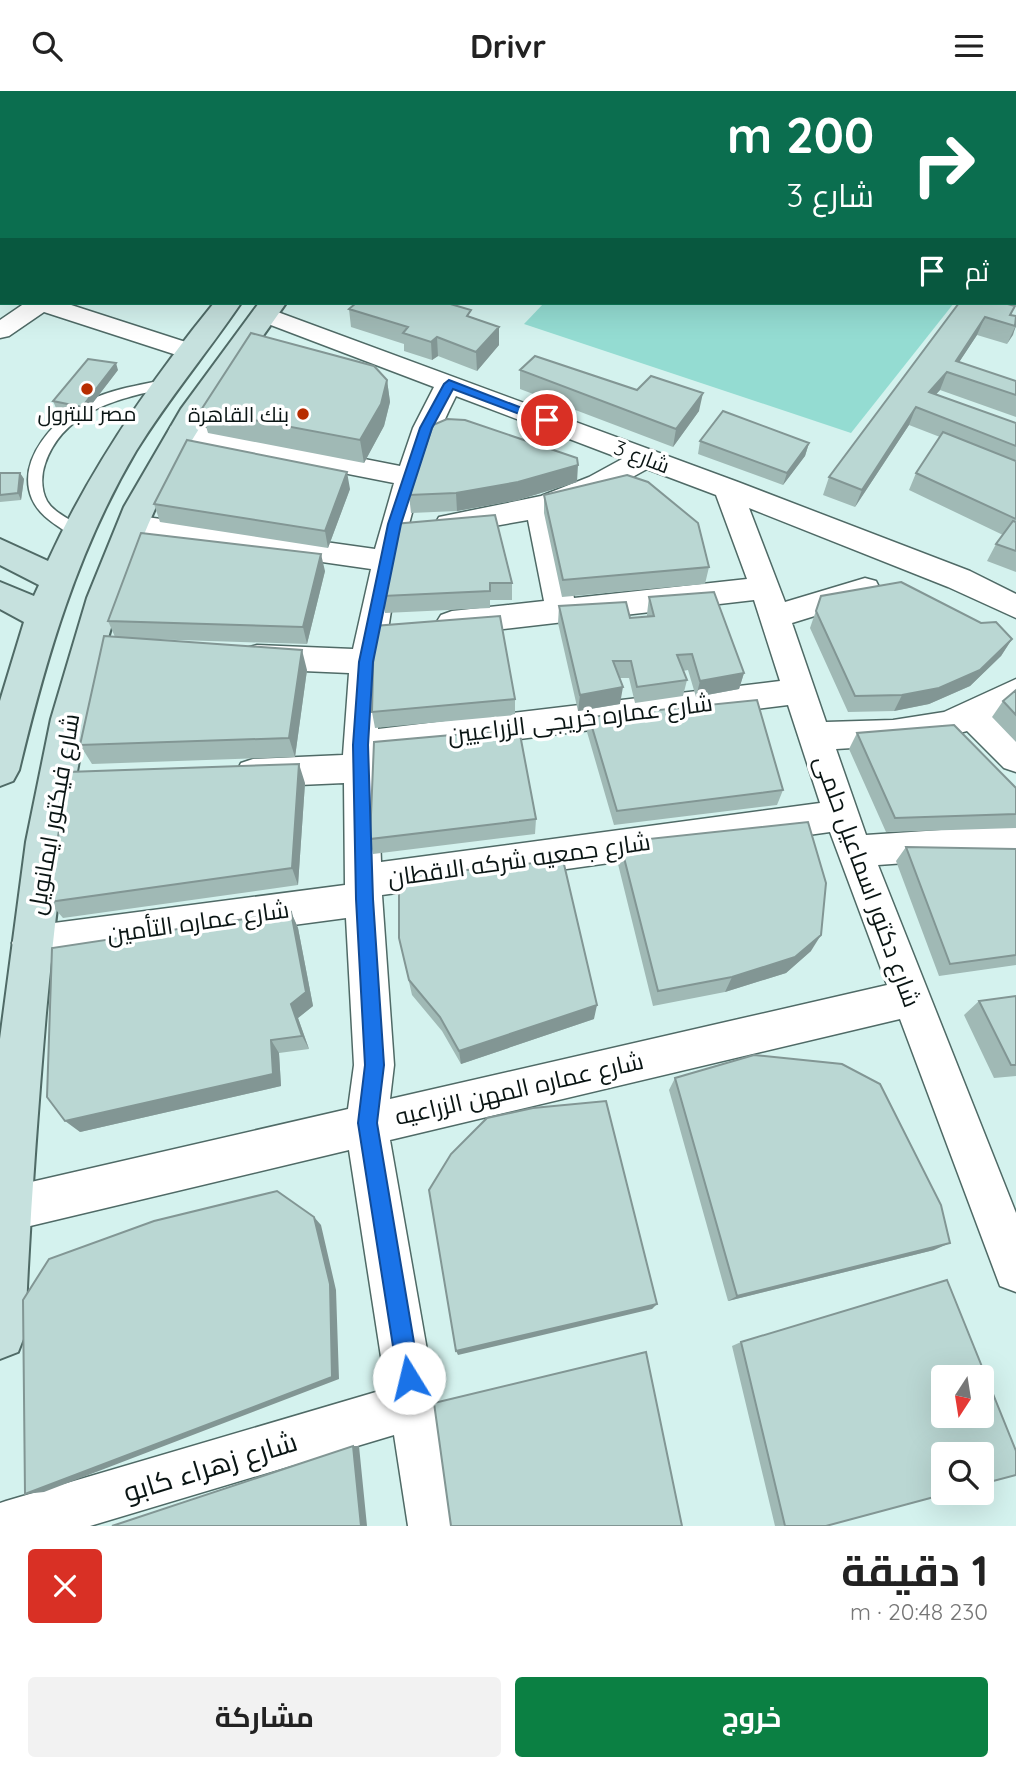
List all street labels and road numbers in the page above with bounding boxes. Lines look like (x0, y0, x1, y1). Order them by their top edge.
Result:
street label: شارع 3 (610, 434, 673, 480)
street label: شارع عماره خريجى الزراعيين (446, 687, 714, 751)
street label: شارع فيكتور ايمانويل (21, 711, 87, 917)
street label: شارع دكتور اسماعيل حلمى (807, 751, 928, 1012)
street label: شارع جمعيه شركه الاقطان (386, 826, 653, 894)
street label: شارع عماره التأمين (105, 893, 291, 951)
street label: شارع عماره المهن الزراعيه (392, 1045, 647, 1133)
street label: شارع زهراء كابو (119, 1423, 302, 1511)

